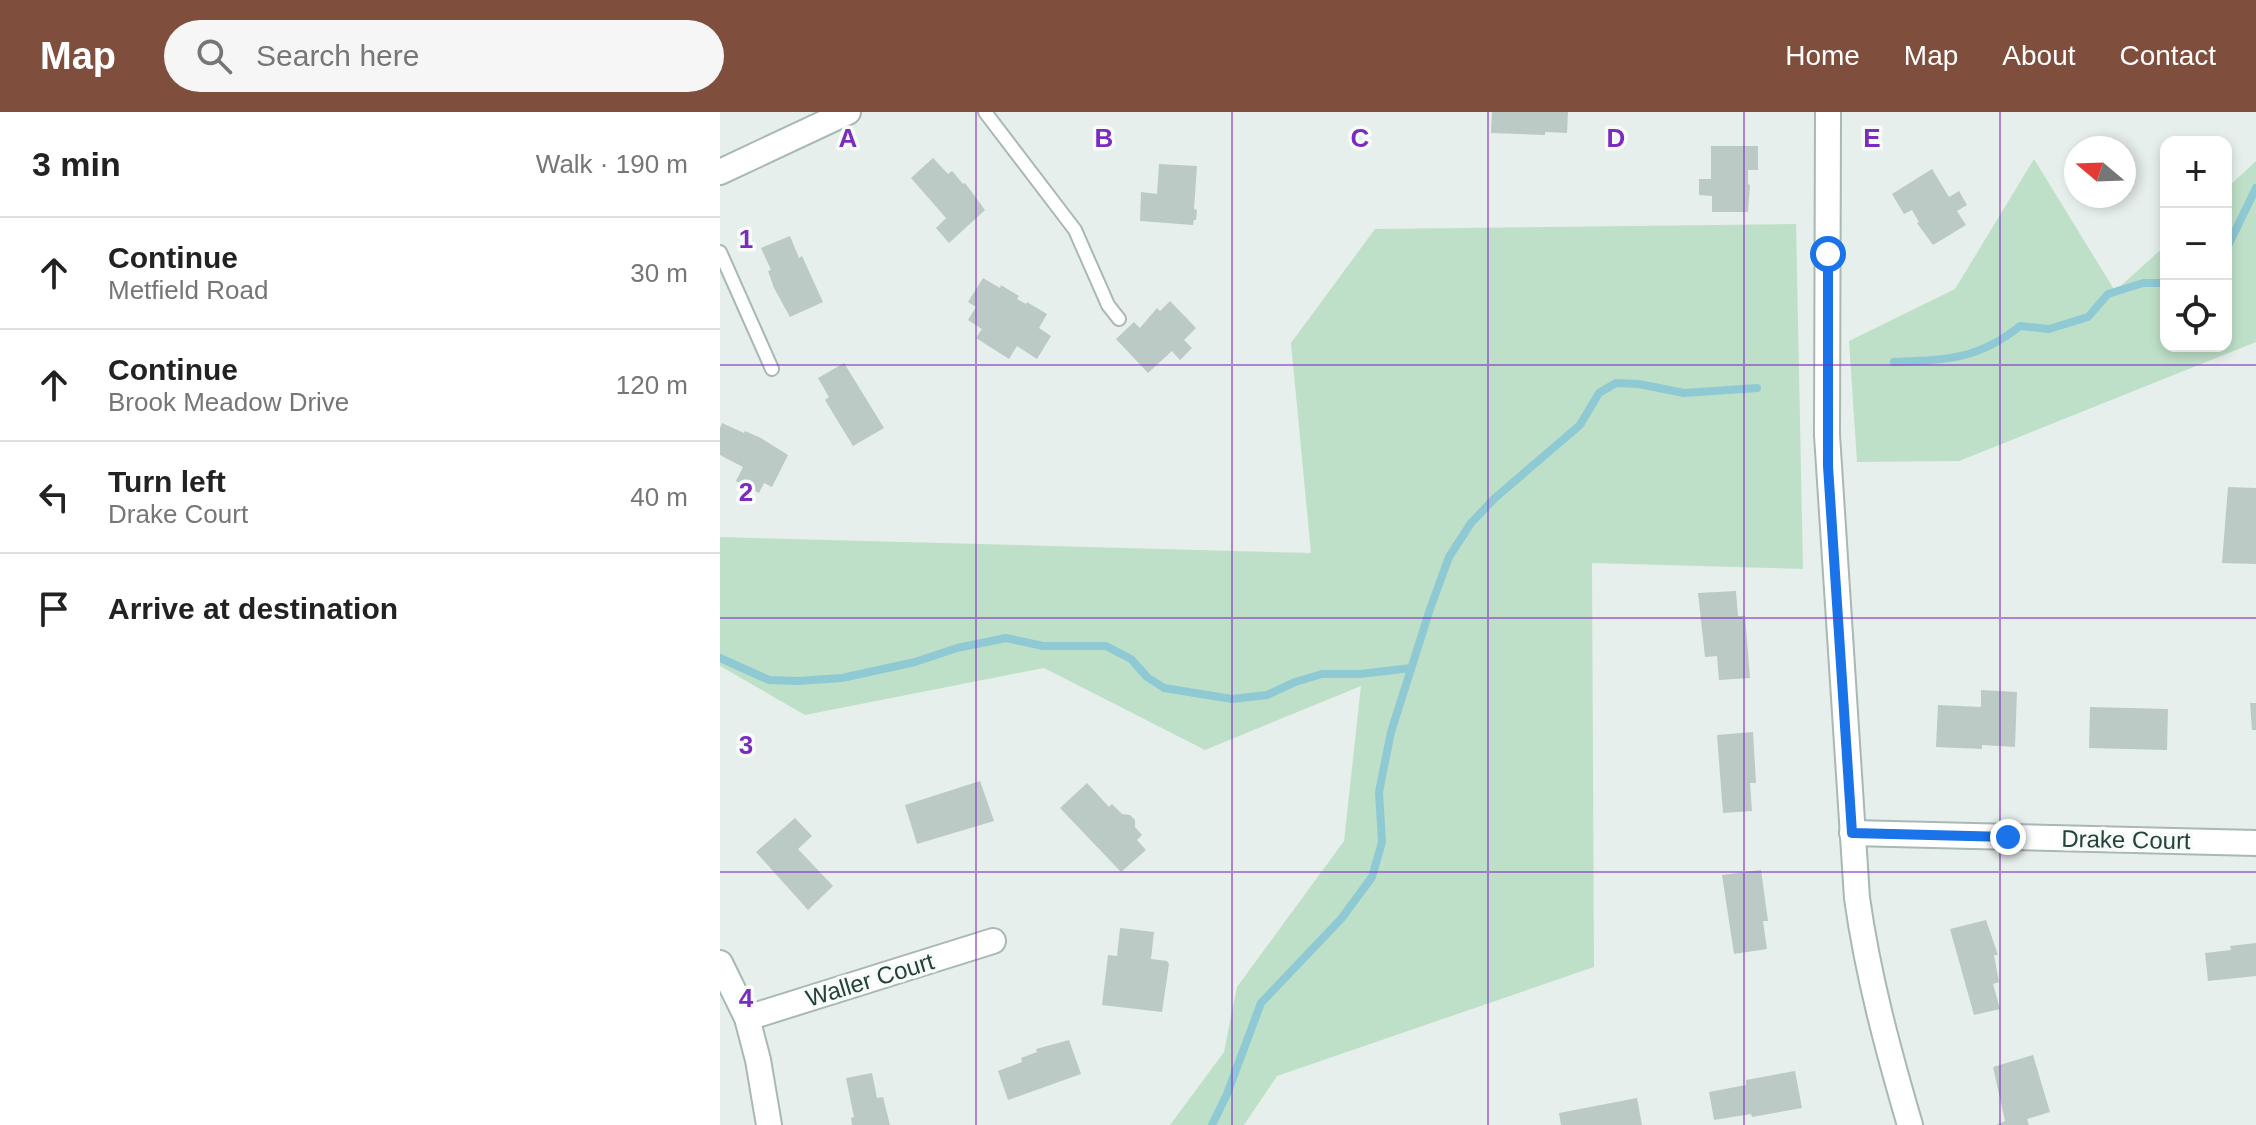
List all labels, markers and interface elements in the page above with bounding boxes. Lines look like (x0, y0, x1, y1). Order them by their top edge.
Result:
search box (164, 20, 724, 92)
icon: search (192, 34, 236, 78)
text: Map (40, 35, 116, 77)
text: Search here (256, 39, 419, 72)
text: Home (1785, 40, 1860, 71)
text: Map (1904, 40, 1958, 71)
text: About (2002, 40, 2076, 71)
text: Contact (2120, 40, 2216, 71)
text: A (839, 123, 858, 153)
text: B (1095, 123, 1113, 153)
text: C (1351, 123, 1370, 153)
text: D (1607, 123, 1625, 153)
text: E (1863, 123, 1881, 153)
north arrow (2064, 136, 2136, 208)
map controls (2160, 136, 2232, 352)
button: + (2160, 136, 2232, 208)
text: 3 min (32, 145, 121, 183)
text: Walk · 190 m (536, 149, 688, 179)
button: − (2160, 208, 2232, 280)
text: 1 (739, 224, 753, 254)
route start (1810, 236, 1846, 272)
text: Continue (108, 241, 238, 274)
icon: ahead (32, 251, 76, 295)
text: 30 m (630, 258, 688, 288)
text: Metfield Road (108, 275, 268, 305)
button: locate (2160, 280, 2232, 352)
text: Continue (108, 353, 238, 386)
icon: ahead (32, 363, 76, 407)
text: 120 m (616, 370, 688, 400)
text: Brook Meadow Drive (108, 387, 349, 417)
text: Turn left (108, 465, 226, 498)
icon: left (32, 475, 76, 519)
text: 2 (739, 477, 753, 507)
text: 40 m (630, 482, 688, 512)
text: Drake Court (108, 499, 248, 529)
icon: arrive (32, 587, 76, 631)
text: Arrive at destination (108, 592, 398, 625)
text: 3 (739, 730, 753, 760)
route end (1990, 819, 2026, 855)
street label: Drake Court (2061, 825, 2191, 854)
street label: Waller Court (803, 947, 937, 1012)
text: 4 (739, 983, 754, 1013)

